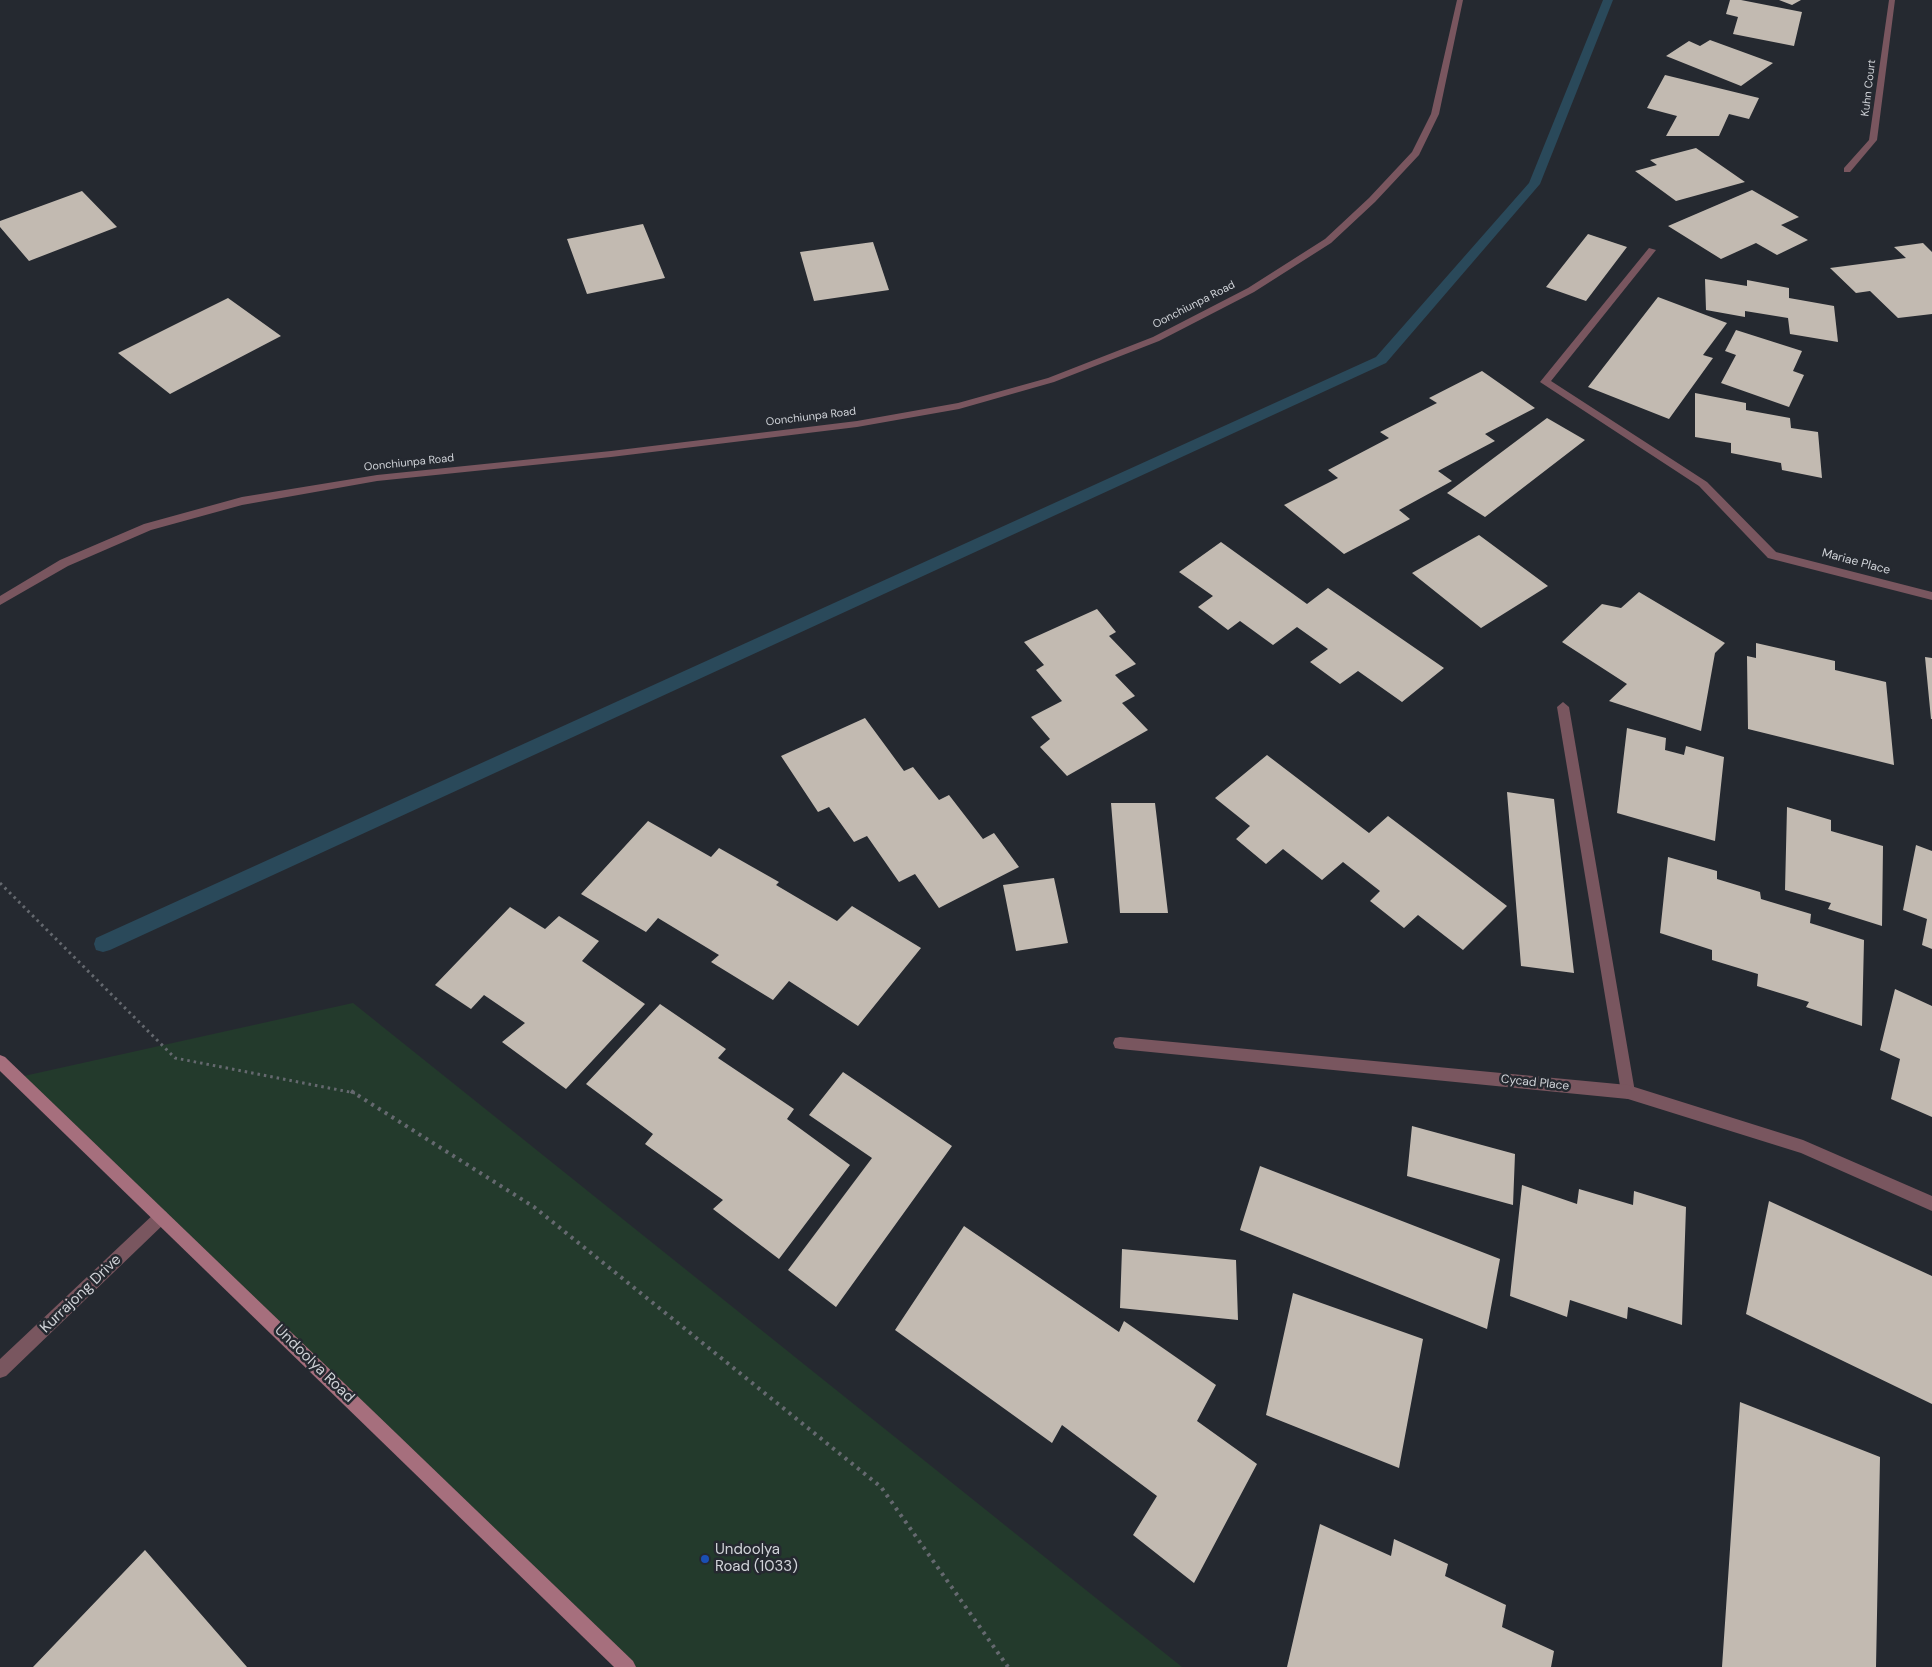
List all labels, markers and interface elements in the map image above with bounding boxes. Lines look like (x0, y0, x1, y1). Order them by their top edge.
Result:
street label: Kuhn Court (1859, 59, 1879, 117)
street label: Oonchiunpa Road (1151, 279, 1237, 331)
street label: Oonchiunpa Road (765, 405, 857, 429)
street label: Oonchiunpa Road (363, 452, 455, 474)
street label: Mariae Place (1820, 546, 1892, 578)
street label: Cycad Place (1500, 1072, 1570, 1094)
street label: Kurrajong Drive (37, 1251, 125, 1337)
street label: Undoolya Road (270, 1321, 358, 1407)
place label: Undoolya Road (1033) (715, 1541, 798, 1576)
marker: Undoolya Road (1033) (699, 1553, 711, 1565)

